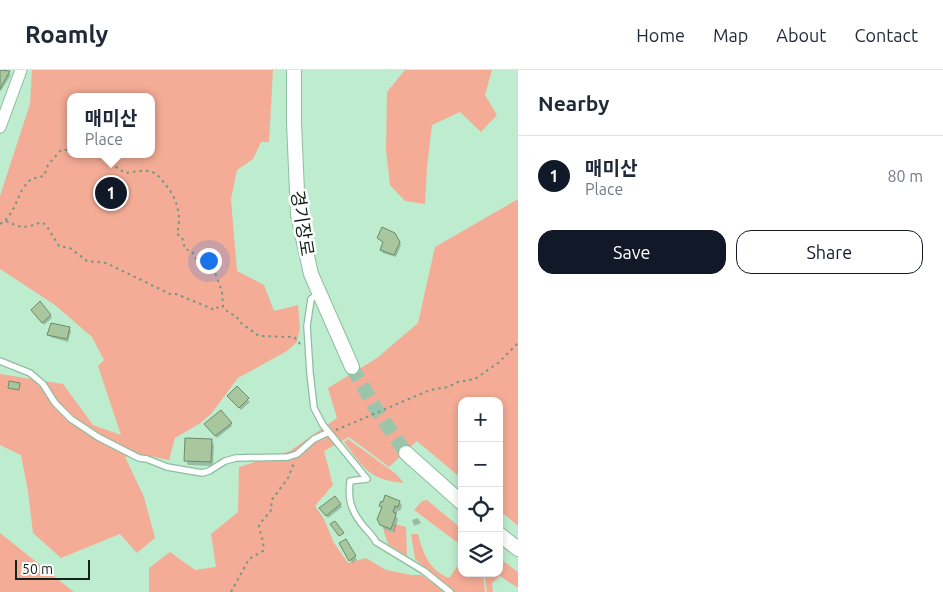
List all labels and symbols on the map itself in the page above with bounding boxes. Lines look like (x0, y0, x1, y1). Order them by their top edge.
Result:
pin: 1 (95, 174, 127, 212)
street label: 경기장로 (288, 189, 318, 257)
your location (196, 248, 222, 274)
scale bar (15, 557, 90, 580)

